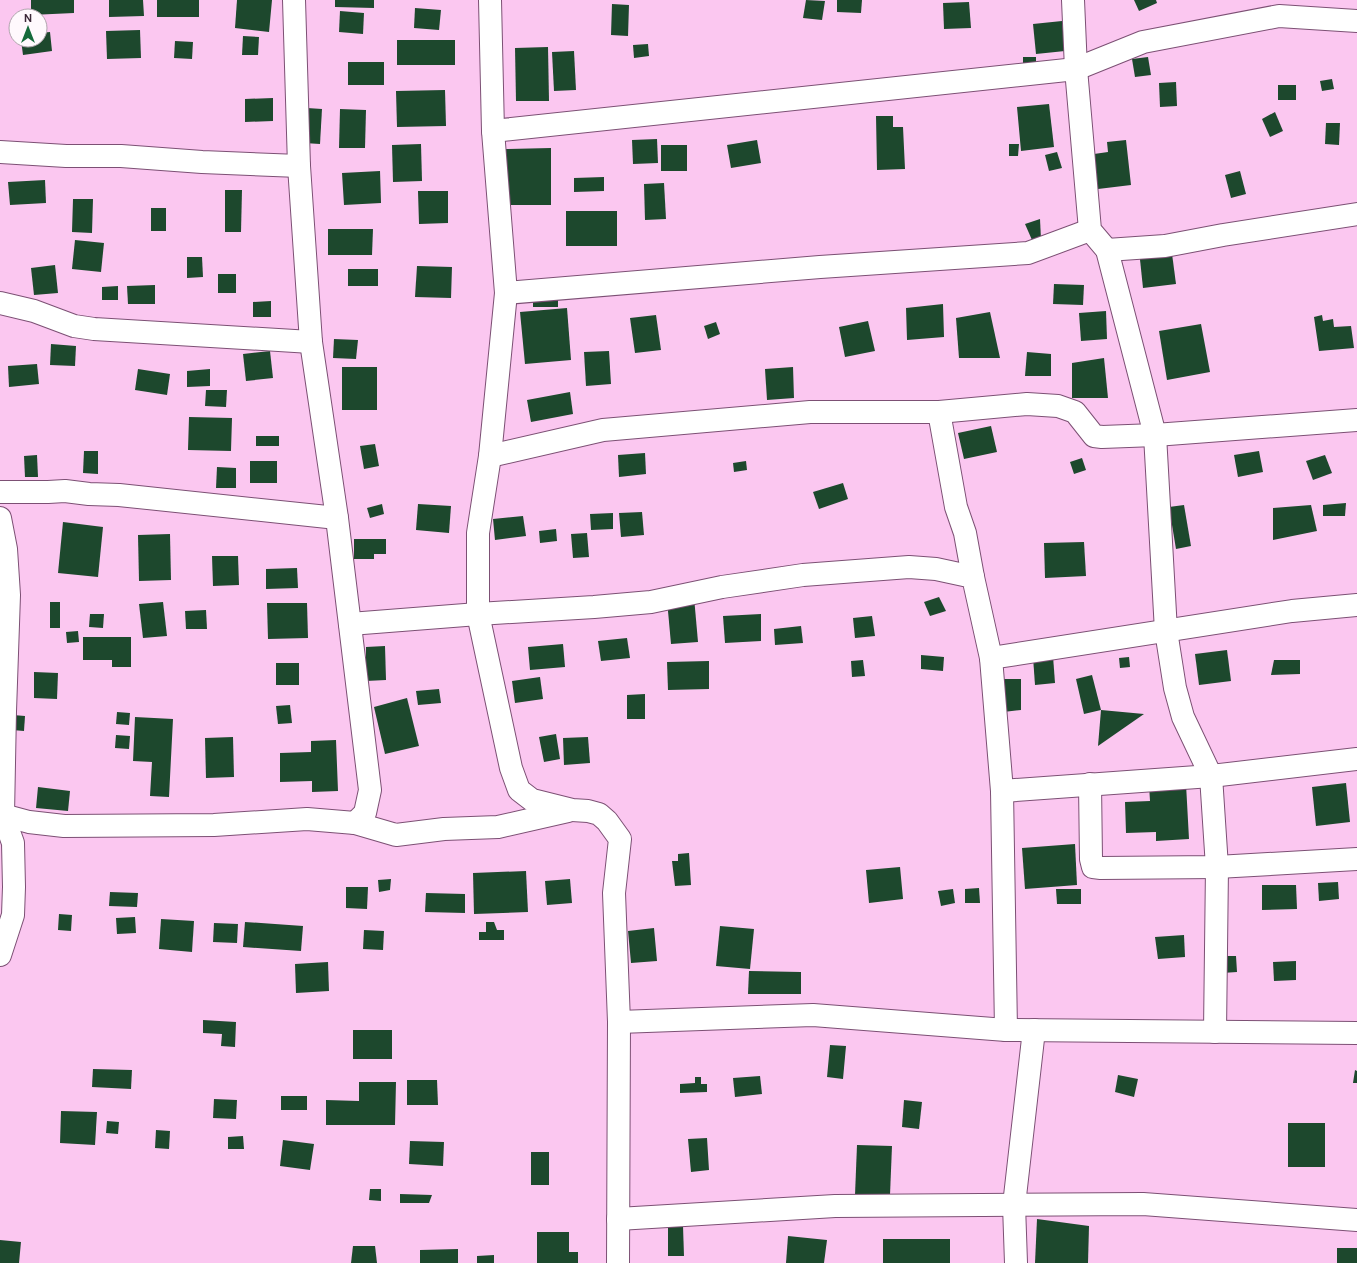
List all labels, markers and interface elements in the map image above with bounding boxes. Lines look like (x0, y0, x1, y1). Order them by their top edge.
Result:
north arrow (8, 8, 48, 48)
text: N (24, 11, 32, 25)

